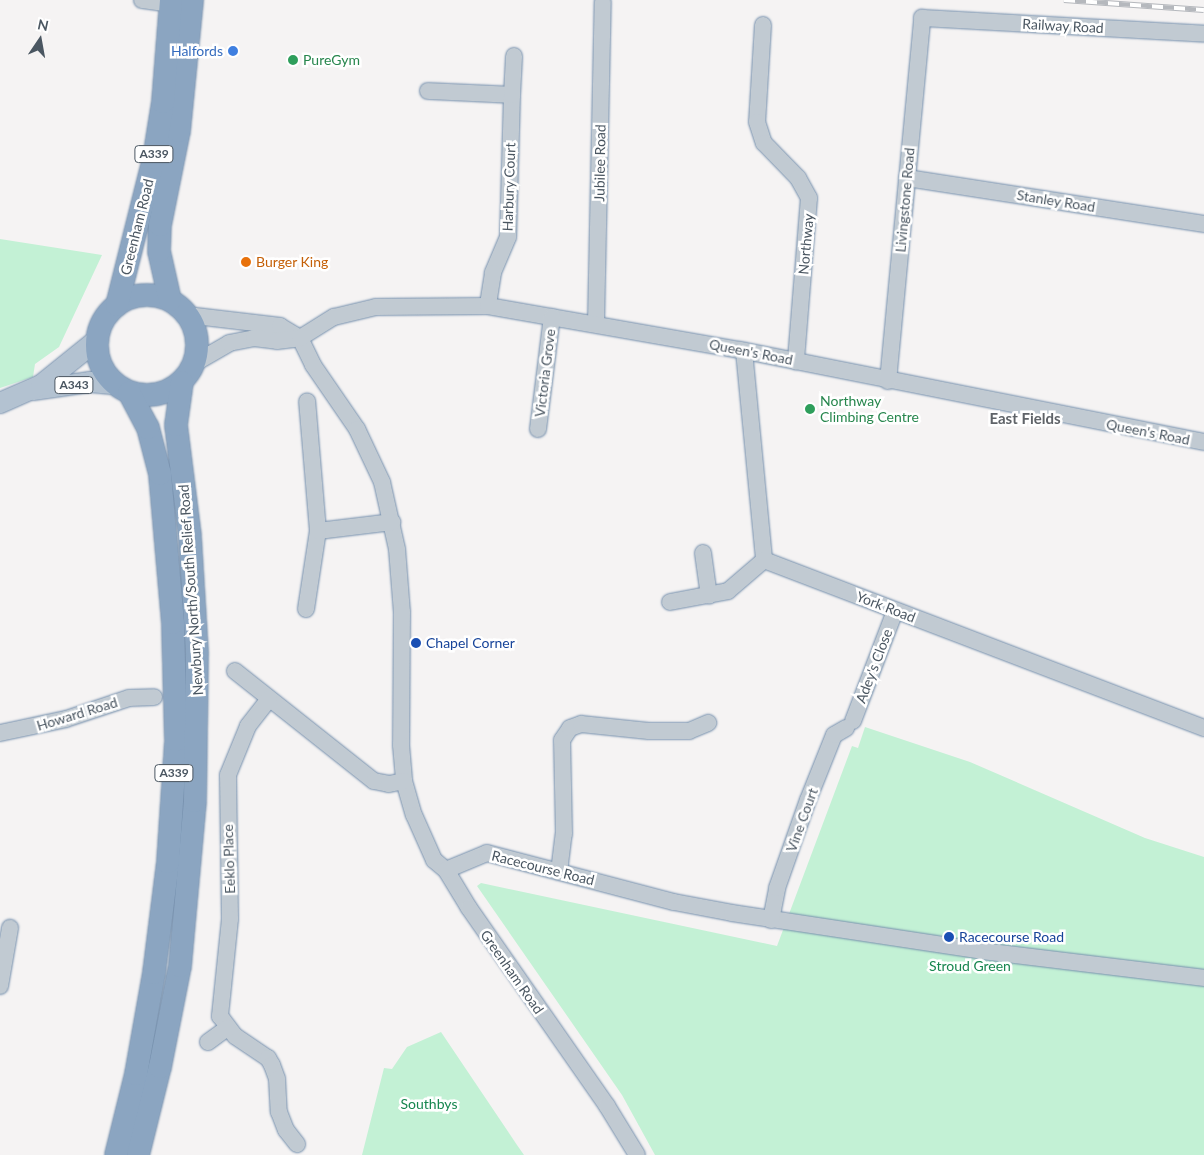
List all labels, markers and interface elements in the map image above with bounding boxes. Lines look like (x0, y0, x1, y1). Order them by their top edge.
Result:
north arrow (15, 15, 65, 65)
text: N (36, 15, 50, 34)
street label: Railway Road (1022, 15, 1104, 37)
place label: Halfords (171, 43, 223, 59)
marker: Halfords (227, 45, 239, 57)
place label: PureGym (303, 52, 360, 68)
marker: PureGym (287, 54, 299, 66)
street label: Jubilee Road (591, 124, 609, 202)
street label: Harbury Court (499, 142, 519, 232)
road number: A339 (134, 144, 174, 164)
street label: Livingstone Road (892, 147, 918, 253)
street label: Greenham Road (117, 177, 157, 277)
street label: Stanley Road (1015, 186, 1097, 216)
street label: Northway (795, 213, 817, 275)
place label: Burger King (256, 254, 329, 270)
marker: Burger King (240, 256, 252, 268)
street label: Victoria Grove (531, 328, 559, 418)
street label: Queen's Road (708, 336, 794, 368)
road number: A343 (54, 376, 94, 394)
place label: Northway Climbing Centre (820, 393, 919, 426)
marker: Northway Climbing Centre (804, 403, 816, 415)
district label: East Fields (989, 410, 1061, 428)
street label: Queen's Road (1105, 416, 1191, 448)
street label: Newbury North/South Relief Road (175, 484, 207, 696)
street label: York Road (854, 588, 918, 626)
street label: Adey's Close (852, 627, 896, 705)
place label: Chapel Corner (426, 635, 515, 651)
marker: Chapel Corner (410, 637, 422, 649)
street label: Howard Road (35, 694, 119, 734)
road number: A339 (154, 764, 194, 782)
street label: Vine Court (783, 786, 821, 854)
street label: Eeklo Place (219, 824, 239, 894)
street label: Racecourse Road (490, 847, 596, 889)
street label: Greenham Road (477, 927, 547, 1017)
place label: Racecourse Road (959, 929, 1064, 945)
marker: Racecourse Road (943, 931, 955, 943)
park label: Stroud Green (929, 958, 1011, 974)
park label: Southbys (401, 1096, 457, 1112)

